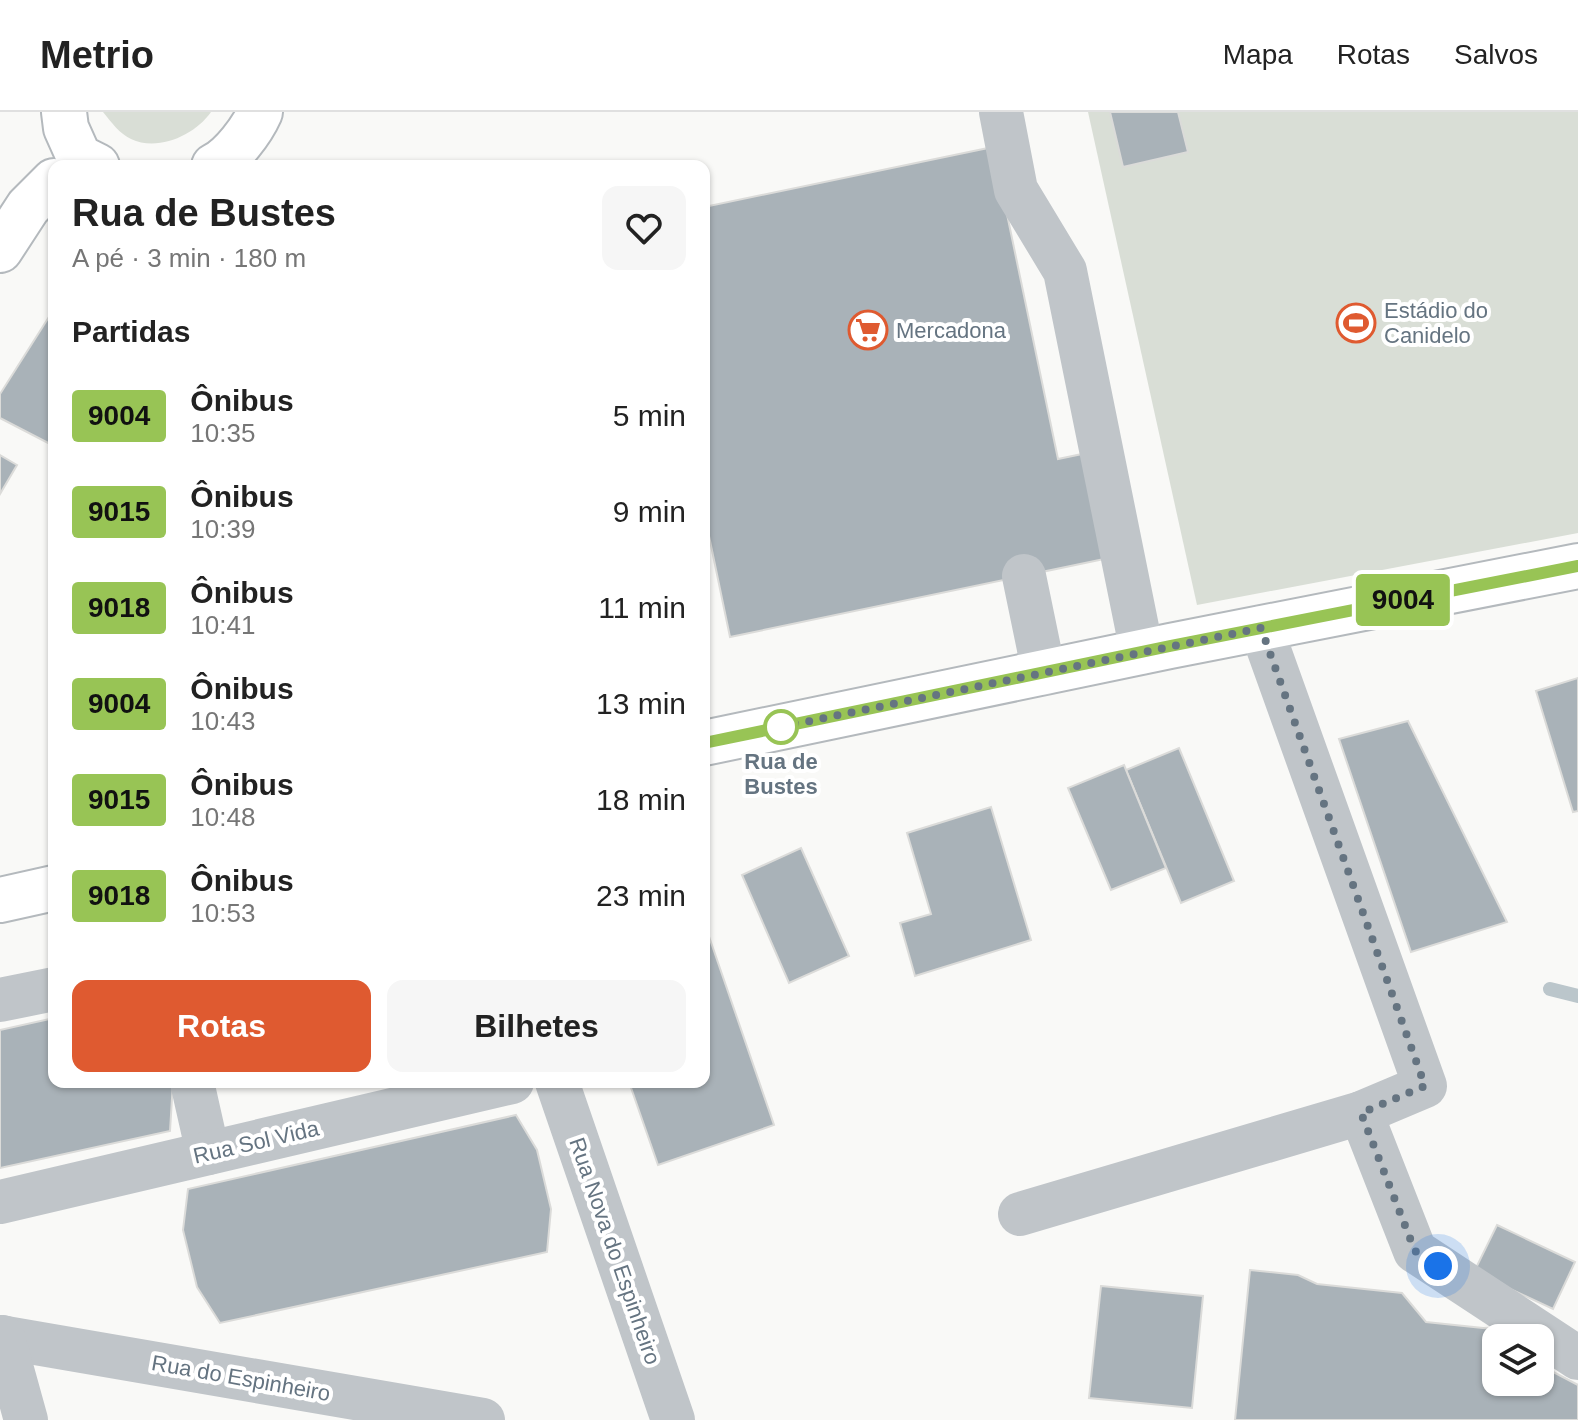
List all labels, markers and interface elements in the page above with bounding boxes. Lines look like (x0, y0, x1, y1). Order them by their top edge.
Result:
text: Metrio (40, 34, 154, 76)
text: Mapa (1223, 39, 1293, 70)
text: Rotas (1337, 39, 1410, 70)
text: Salvos (1454, 39, 1538, 70)
button: heart (602, 186, 686, 270)
text: Rua de Bustes (72, 192, 336, 234)
text: A pé · 3 min · 180 m (72, 243, 306, 273)
place label: Estádio do Canidelo (1384, 298, 1488, 348)
sports icon: Estádio do Canidelo (1335, 302, 1377, 344)
supermarket icon: Mercadona (847, 309, 889, 351)
text: Partidas (72, 315, 190, 348)
place label: Mercadona (896, 318, 1007, 343)
text: Ônibus (190, 384, 294, 417)
text: 5 min (613, 399, 686, 432)
text: 9004 (88, 400, 150, 431)
text: 10:35 (190, 418, 255, 448)
text: Ônibus (190, 480, 294, 513)
text: 9 min (613, 495, 686, 528)
text: 9015 (88, 496, 150, 527)
text: 10:39 (190, 514, 255, 544)
line badge: 9004 (1347, 574, 1459, 626)
text: Ônibus (190, 576, 294, 609)
text: 9004 (1372, 584, 1434, 615)
text: 11 min (598, 591, 686, 624)
text: 9018 (88, 592, 150, 623)
text: 10:41 (190, 610, 255, 640)
text: Ônibus (190, 672, 294, 705)
text: 13 min (596, 687, 686, 720)
text: 9004 (88, 688, 150, 719)
text: 10:43 (190, 706, 255, 736)
marker: Rua de Bustes (764, 710, 798, 744)
place label: Rua de Bustes (744, 749, 818, 799)
text: Ônibus (190, 768, 294, 801)
text: 18 min (596, 783, 686, 816)
text: 9015 (88, 784, 150, 815)
text: 10:48 (190, 802, 255, 832)
text: Ônibus (190, 864, 294, 897)
text: 23 min (596, 879, 686, 912)
text: 9018 (88, 880, 150, 911)
text: 10:53 (190, 898, 255, 928)
button: Rotas (72, 980, 371, 1072)
button: Bilhetes (387, 980, 686, 1072)
street label: Rua Sol Vida (191, 1115, 322, 1169)
street label: Rua Nova do Espinheiro (564, 1134, 666, 1368)
your location (1418, 1246, 1458, 1286)
map controls (1482, 1324, 1554, 1396)
button: layers (1482, 1324, 1554, 1396)
street label: Rua do Espinheiro (150, 1350, 332, 1406)

